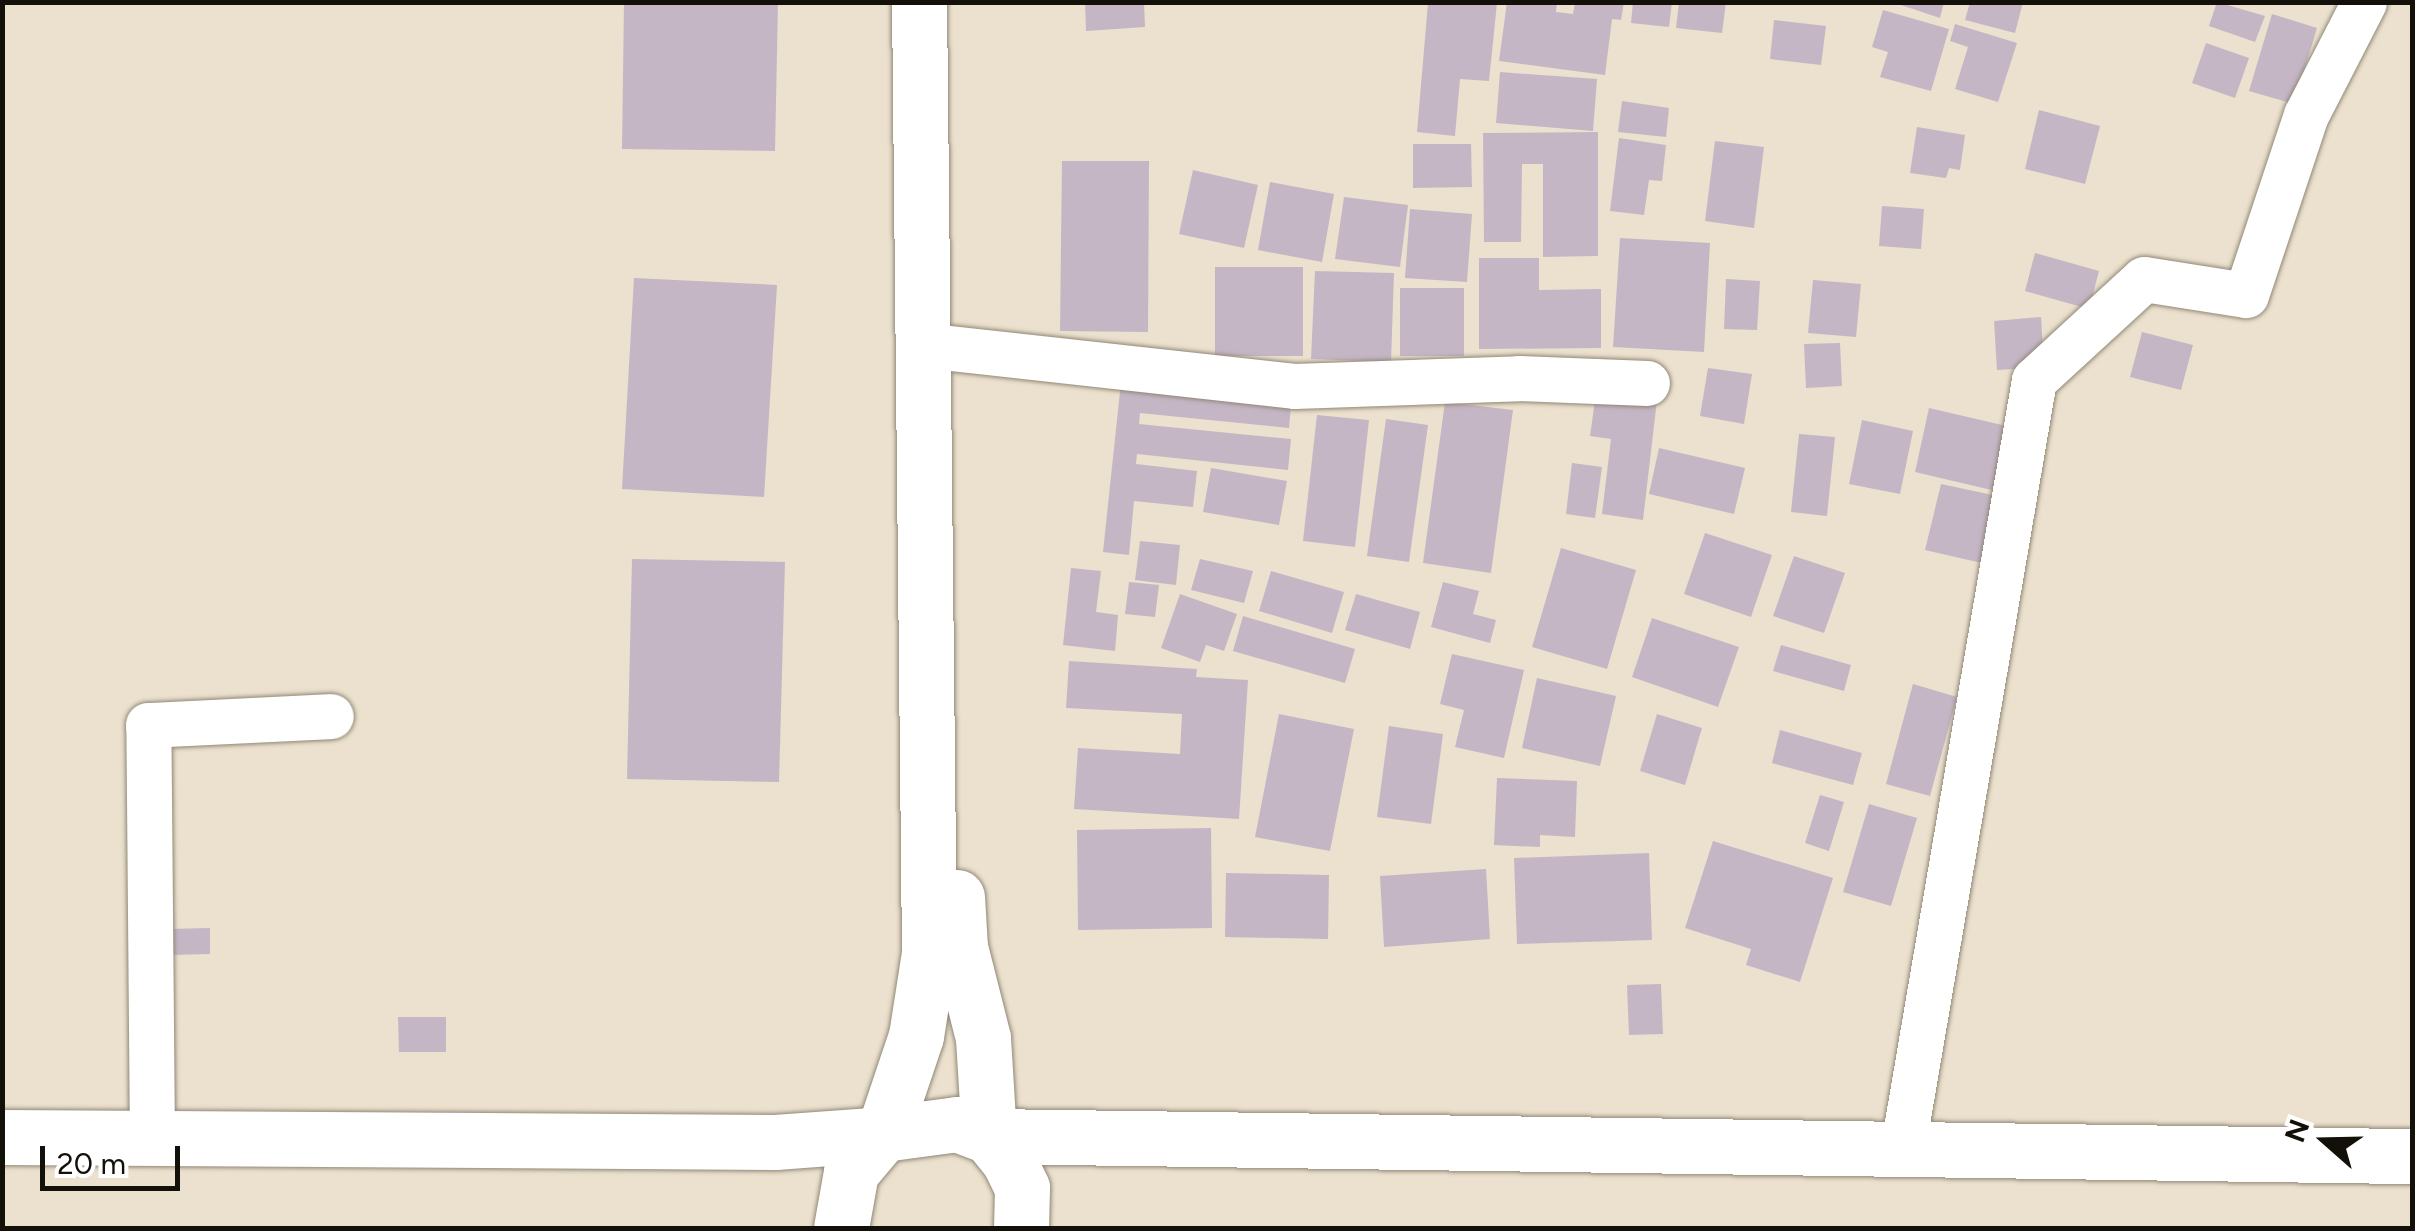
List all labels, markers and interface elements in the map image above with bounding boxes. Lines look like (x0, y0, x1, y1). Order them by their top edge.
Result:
north arrow (2275, 1091, 2375, 1191)
text: N (2277, 1115, 2316, 1147)
scale bar (45, 1126, 185, 1188)
text: 20 m (57, 1145, 126, 1182)

